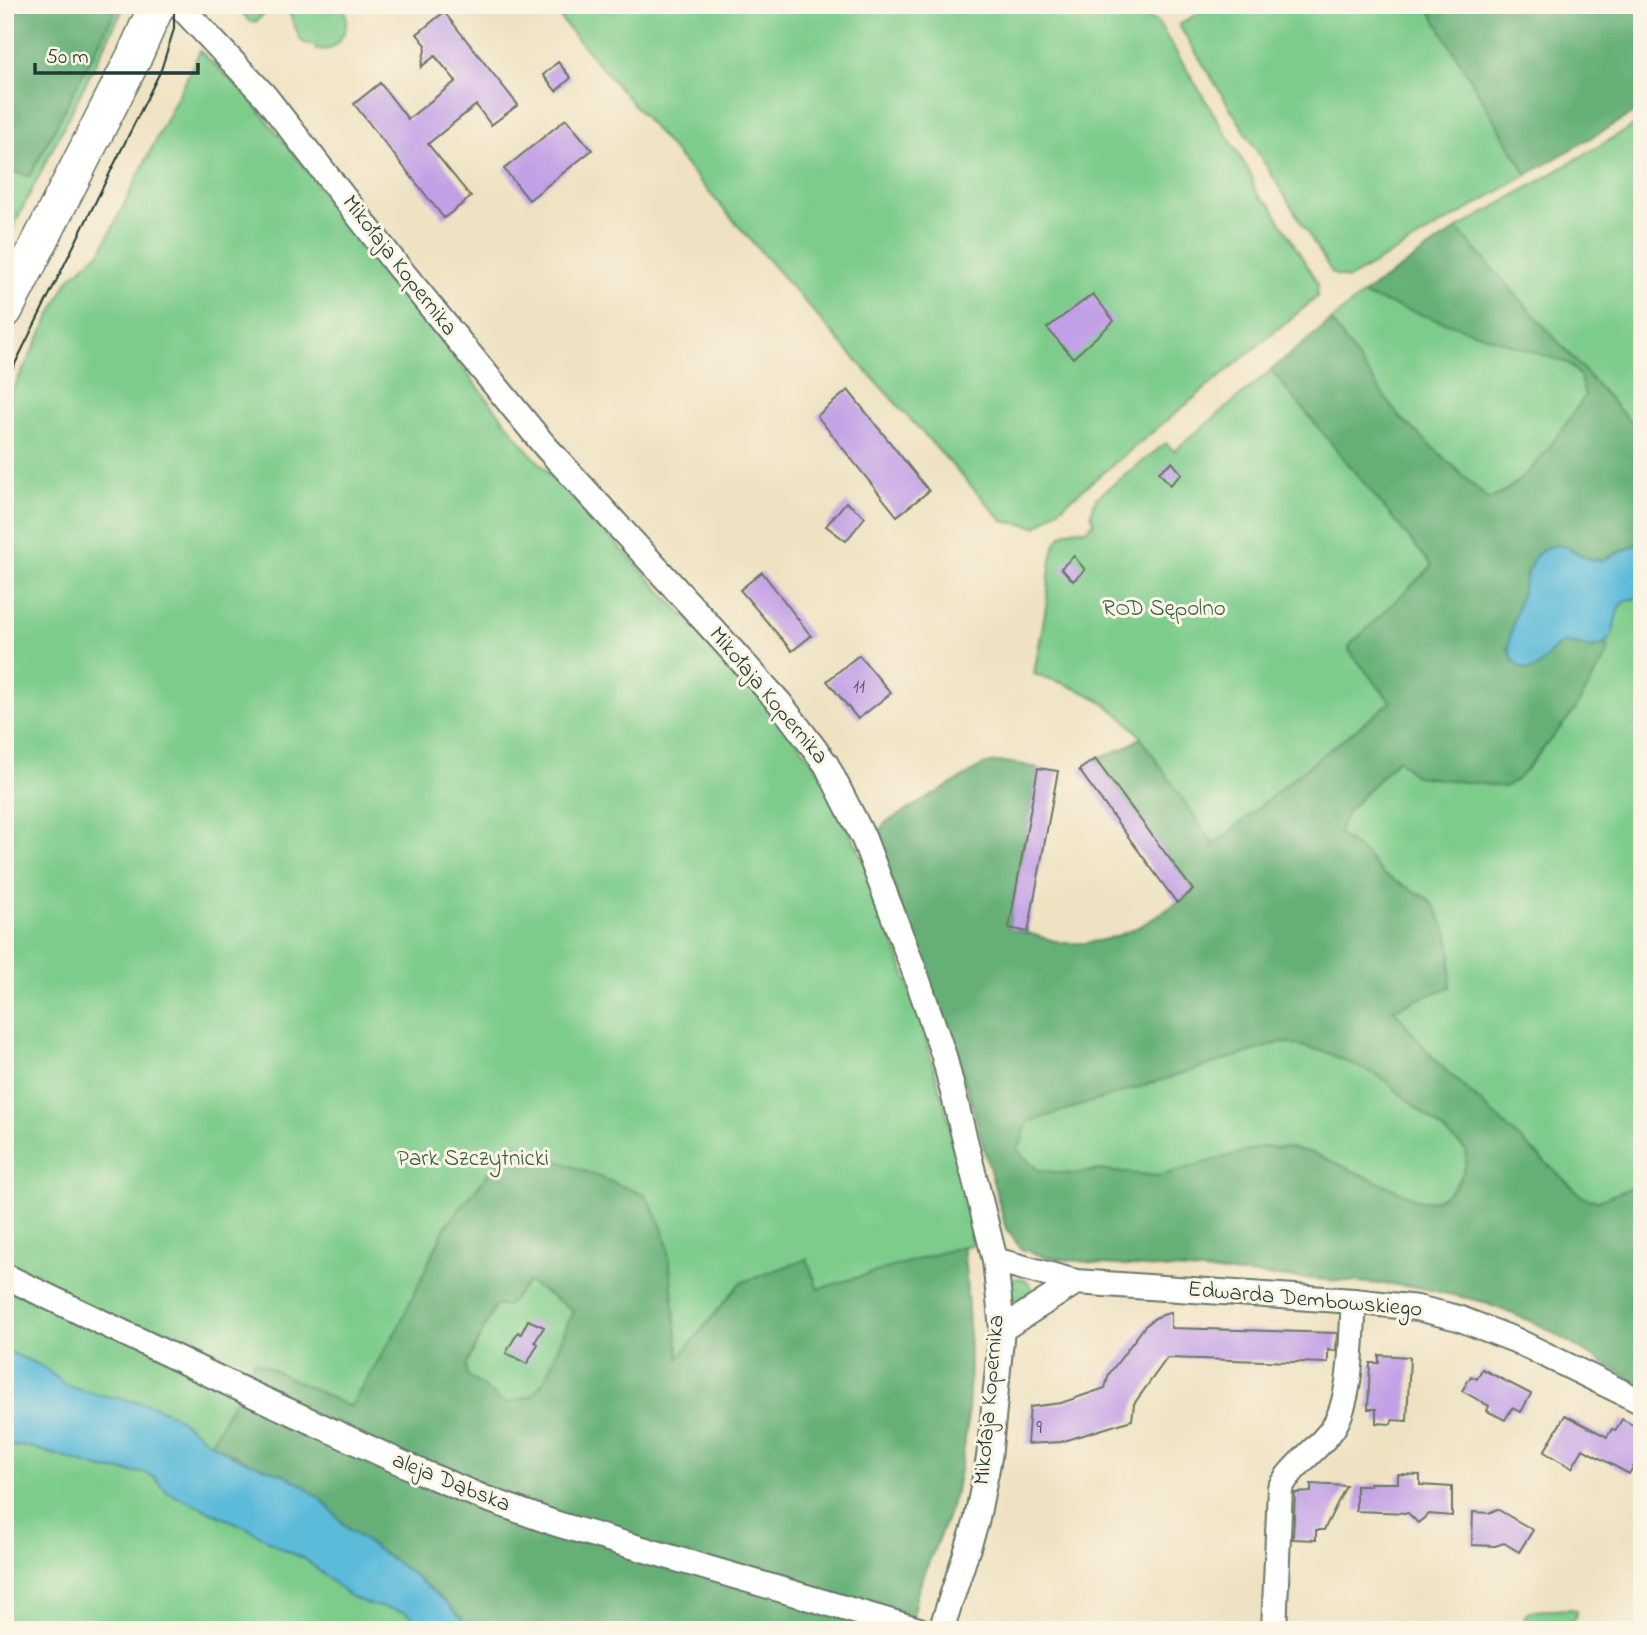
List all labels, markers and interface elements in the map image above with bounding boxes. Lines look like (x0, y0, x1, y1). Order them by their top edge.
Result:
scale bar (35, 32, 198, 76)
text: 50 m (46, 43, 89, 73)
street label: Mikołaja Kopernika (333, 189, 465, 343)
park label: ROD Sępolno (1102, 593, 1226, 626)
street label: Mikołaja Kopernika (700, 620, 836, 772)
house number: 11 (853, 674, 865, 701)
park label: Park Szczytnicki (397, 1143, 549, 1178)
street label: Edwarda Dembowskiego (1186, 1273, 1424, 1328)
street label: Mikołaja Kopernika (966, 1313, 1014, 1487)
house number: 9 (1036, 1415, 1042, 1442)
street label: aleja Dąbska (387, 1444, 515, 1522)

